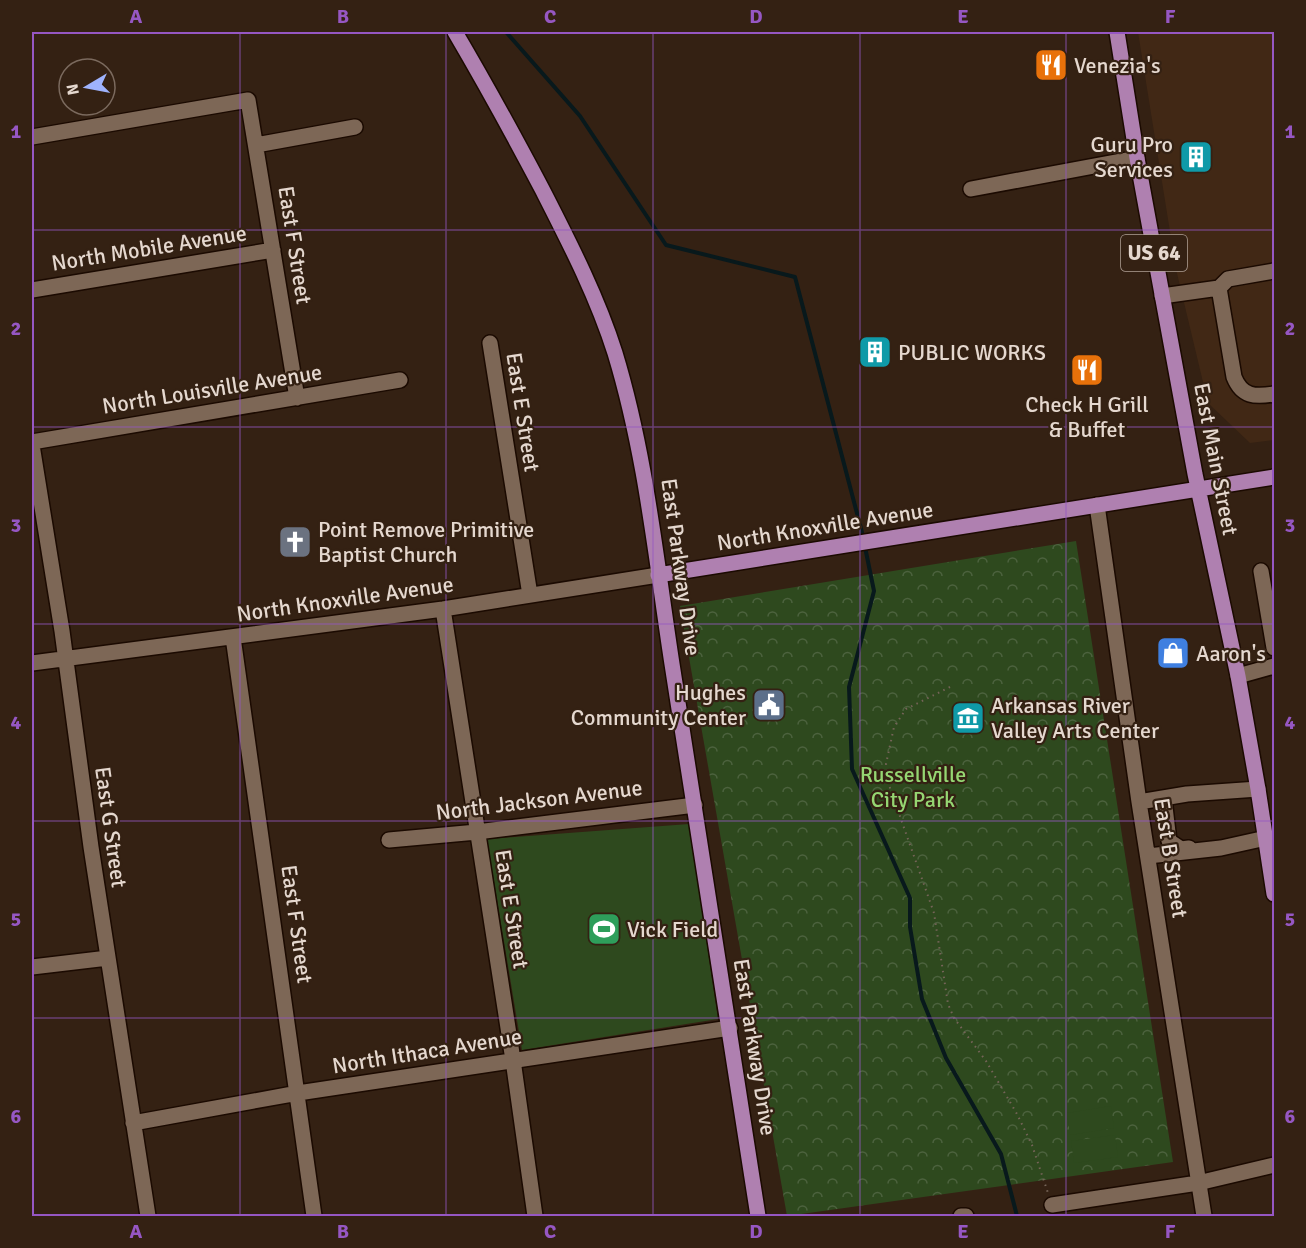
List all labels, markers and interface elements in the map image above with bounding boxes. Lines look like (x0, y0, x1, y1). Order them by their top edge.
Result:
text: A (130, 4, 143, 29)
text: B (337, 4, 349, 29)
text: C (544, 4, 556, 29)
text: D (749, 4, 763, 29)
text: E (957, 4, 969, 29)
text: F (1165, 4, 1176, 29)
restaurant icon: Venezia's (1033, 47, 1069, 83)
place label: Venezia's (1074, 52, 1161, 79)
north arrow (57, 57, 117, 117)
text: N (62, 82, 84, 97)
text: 1 (11, 119, 22, 144)
text: 1 (1285, 119, 1296, 144)
place label: Guru Pro Services (1091, 131, 1173, 183)
building icon: Guru Pro Services (1178, 139, 1214, 175)
street label: East F Street (272, 184, 318, 306)
street label: North Mobile Avenue (50, 219, 248, 277)
road number: US 64 (1121, 235, 1187, 271)
text: 2 (11, 316, 21, 341)
text: 2 (1285, 316, 1295, 341)
building icon: PUBLIC WORKS (857, 334, 893, 370)
place label: PUBLIC WORKS (898, 339, 1046, 366)
street label: East E Street (500, 351, 546, 474)
restaurant icon: Check H Grill & Buffet (1069, 352, 1105, 388)
street label: North Louisville Avenue (100, 358, 324, 420)
street label: East Main Street (1188, 380, 1244, 538)
place label: Check H Grill & Buffet (1025, 391, 1149, 443)
street label: East Parkway Drive (655, 477, 707, 657)
street label: North Knoxville Avenue (715, 496, 935, 556)
text: 3 (11, 513, 21, 538)
text: 3 (1285, 513, 1295, 538)
place label: Point Remove Primitive Baptist Church (318, 516, 534, 568)
church icon: Point Remove Primitive Baptist Church (277, 524, 313, 560)
street label: North Knoxville Avenue (235, 570, 455, 628)
shop icon: Aaron's (1155, 635, 1191, 671)
place label: Aaron's (1196, 640, 1266, 667)
place label: Hughes Community Center (571, 679, 746, 731)
public building icon: Hughes Community Center (751, 687, 787, 723)
place label: Arkansas River Valley Arts Center (991, 692, 1159, 744)
museum icon: Arkansas River Valley Arts Center (950, 700, 986, 736)
text: 4 (11, 710, 22, 735)
text: 4 (1285, 710, 1296, 735)
park label: Russellville City Park (860, 761, 966, 813)
street label: East G Street (89, 765, 133, 890)
street label: North Jackson Avenue (434, 774, 644, 826)
street label: East B Street (1148, 796, 1194, 920)
street label: East E Street (489, 848, 535, 971)
street label: East F Street (275, 863, 319, 985)
text: 5 (11, 907, 21, 932)
text: 5 (1285, 907, 1295, 932)
sports icon: Vick Field (586, 911, 622, 947)
place label: Vick Field (627, 916, 718, 943)
street label: East Parkway Drive (728, 957, 782, 1137)
street label: North Ithaca Avenue (330, 1023, 524, 1079)
text: 6 (11, 1104, 22, 1129)
text: 6 (1285, 1104, 1296, 1129)
text: A (130, 1219, 143, 1244)
text: B (337, 1219, 349, 1244)
text: C (544, 1219, 556, 1244)
text: D (749, 1219, 763, 1244)
text: E (957, 1219, 969, 1244)
text: F (1165, 1219, 1176, 1244)

